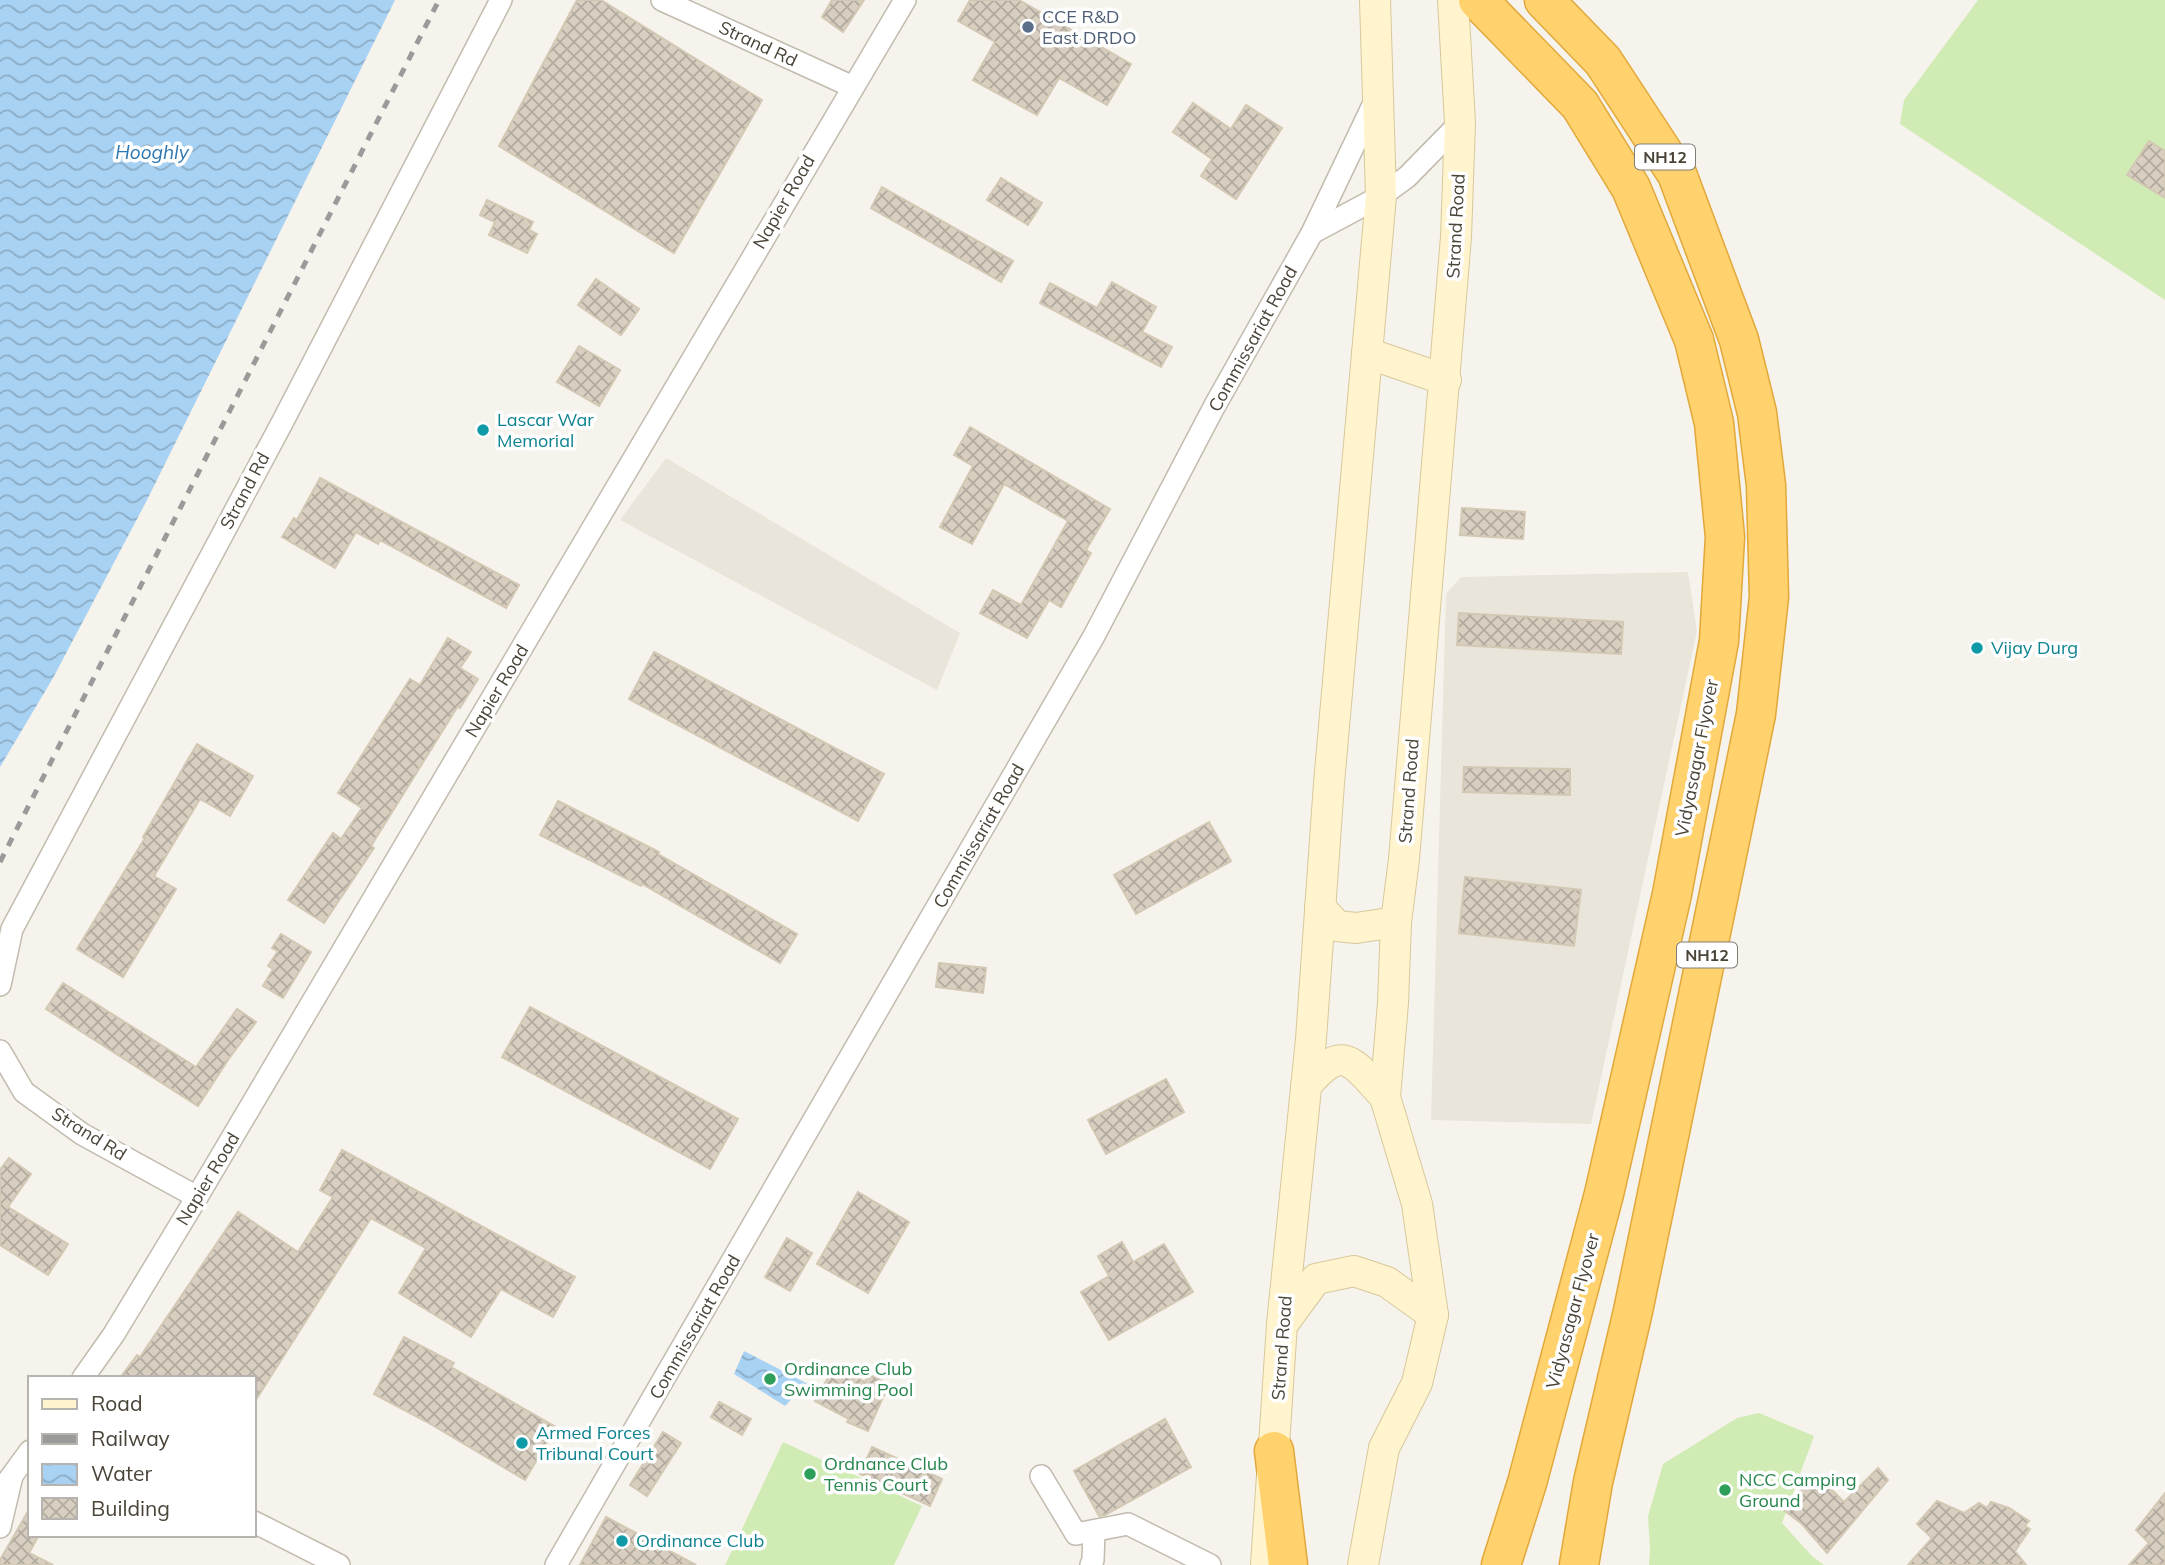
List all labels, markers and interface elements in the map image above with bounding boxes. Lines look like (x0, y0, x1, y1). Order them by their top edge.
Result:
place label: CCE R&D East DRDO (1042, 5, 1136, 49)
street label: Strand Rd (715, 15, 801, 72)
marker: CCE R&D East DRDO (1020, 19, 1036, 35)
water label: Hooghly (115, 140, 190, 164)
road number: NH12 (1635, 144, 1695, 169)
street label: Napier Road (747, 151, 820, 253)
street label: Strand Road (1441, 173, 1470, 279)
street label: Commissariat Road (1203, 262, 1302, 416)
place label: Lascar War Memorial (497, 408, 594, 452)
marker: Lascar War Memorial (475, 422, 491, 438)
street label: Strand Rd (215, 448, 274, 533)
place label: Vijay Durg (1991, 636, 2078, 659)
street label: Napier Road (460, 640, 533, 741)
marker: Vijay Durg (1969, 640, 1985, 656)
street label: Vidyasagar Flyover (1670, 677, 1723, 839)
street label: Strand Road (1393, 738, 1424, 844)
street label: Commissariat Road (928, 759, 1029, 912)
road number: NH12 (1677, 942, 1737, 967)
street label: Strand Rd (48, 1102, 131, 1166)
street label: Napier Road (171, 1128, 244, 1229)
street label: Vidyasagar Flyover (1541, 1230, 1604, 1391)
street label: Commissariat Road (644, 1250, 745, 1403)
street label: Strand Road (1266, 1295, 1297, 1401)
place label: Ordinance Club Swimming Pool (784, 1357, 913, 1401)
marker: Ordinance Club Swimming Pool (762, 1371, 778, 1387)
legend (28, 1376, 256, 1537)
text: Road (91, 1390, 142, 1416)
place label: Armed Forces Tribunal Court (536, 1421, 654, 1465)
text: Railway (91, 1425, 170, 1451)
marker: Armed Forces Tribunal Court (514, 1435, 530, 1451)
place label: Ordnance Club Tennis Court (824, 1452, 948, 1496)
text: Water (91, 1460, 152, 1486)
marker: Ordnance Club Tennis Court (802, 1466, 818, 1482)
place label: NCC Camping Ground (1739, 1468, 1857, 1512)
marker: NCC Camping Ground (1717, 1482, 1733, 1498)
text: Building (91, 1495, 170, 1521)
place label: Ordinance Club (636, 1529, 764, 1552)
marker: Ordinance Club (614, 1533, 630, 1549)

